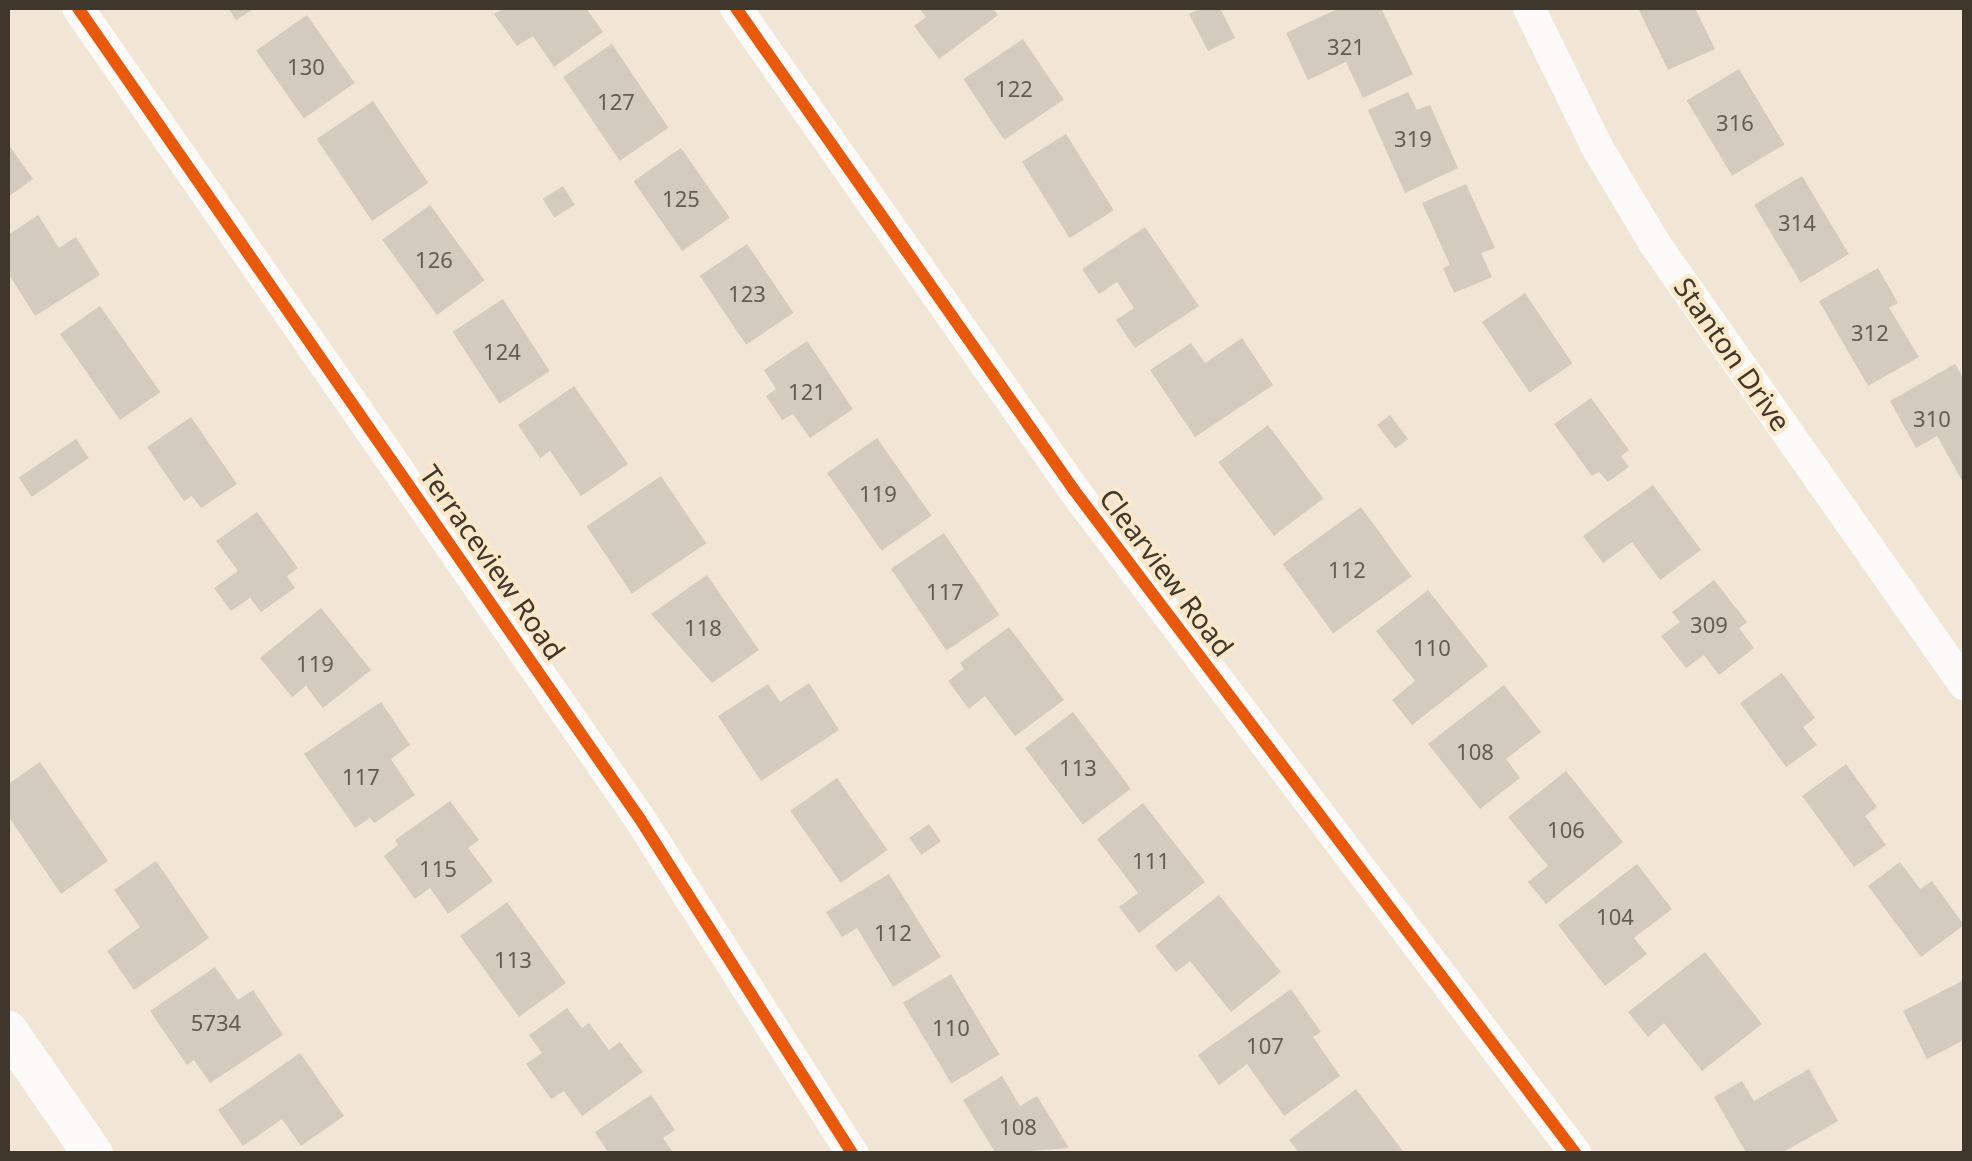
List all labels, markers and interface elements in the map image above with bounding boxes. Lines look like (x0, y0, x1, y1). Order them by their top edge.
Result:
house number: 321 (1327, 34, 1365, 60)
house number: 130 (287, 54, 325, 80)
house number: 122 (995, 76, 1033, 102)
house number: 127 (597, 89, 635, 115)
house number: 316 (1716, 110, 1754, 136)
house number: 319 (1394, 126, 1432, 152)
house number: 125 (662, 186, 700, 212)
house number: 314 (1778, 210, 1816, 236)
house number: 126 (415, 247, 453, 273)
street label: Stanton Drive (1668, 271, 1798, 437)
house number: 123 (728, 281, 766, 307)
house number: 312 (1851, 320, 1889, 346)
house number: 124 (483, 339, 521, 365)
house number: 121 (788, 379, 826, 405)
house number: 310 (1913, 406, 1951, 432)
street label: Terraceview Road (413, 458, 573, 666)
house number: 119 (859, 481, 897, 507)
street label: Clearview Road (1093, 482, 1241, 662)
house number: 112 (1328, 557, 1366, 583)
house number: 117 (926, 579, 964, 605)
house number: 309 (1690, 612, 1728, 638)
house number: 118 (684, 615, 722, 641)
house number: 110 (1413, 635, 1451, 661)
house number: 119 (296, 651, 334, 677)
house number: 108 (1456, 739, 1494, 765)
house number: 113 (1059, 755, 1097, 781)
house number: 117 (342, 764, 380, 790)
house number: 106 (1547, 817, 1585, 843)
house number: 111 (1132, 848, 1170, 874)
house number: 115 (419, 856, 457, 882)
house number: 104 (1596, 904, 1634, 930)
house number: 112 (874, 920, 912, 946)
house number: 113 (494, 947, 532, 973)
house number: 5734 (191, 1010, 241, 1036)
house number: 110 (932, 1015, 970, 1041)
house number: 107 (1246, 1033, 1284, 1059)
house number: 108 (999, 1114, 1037, 1140)

